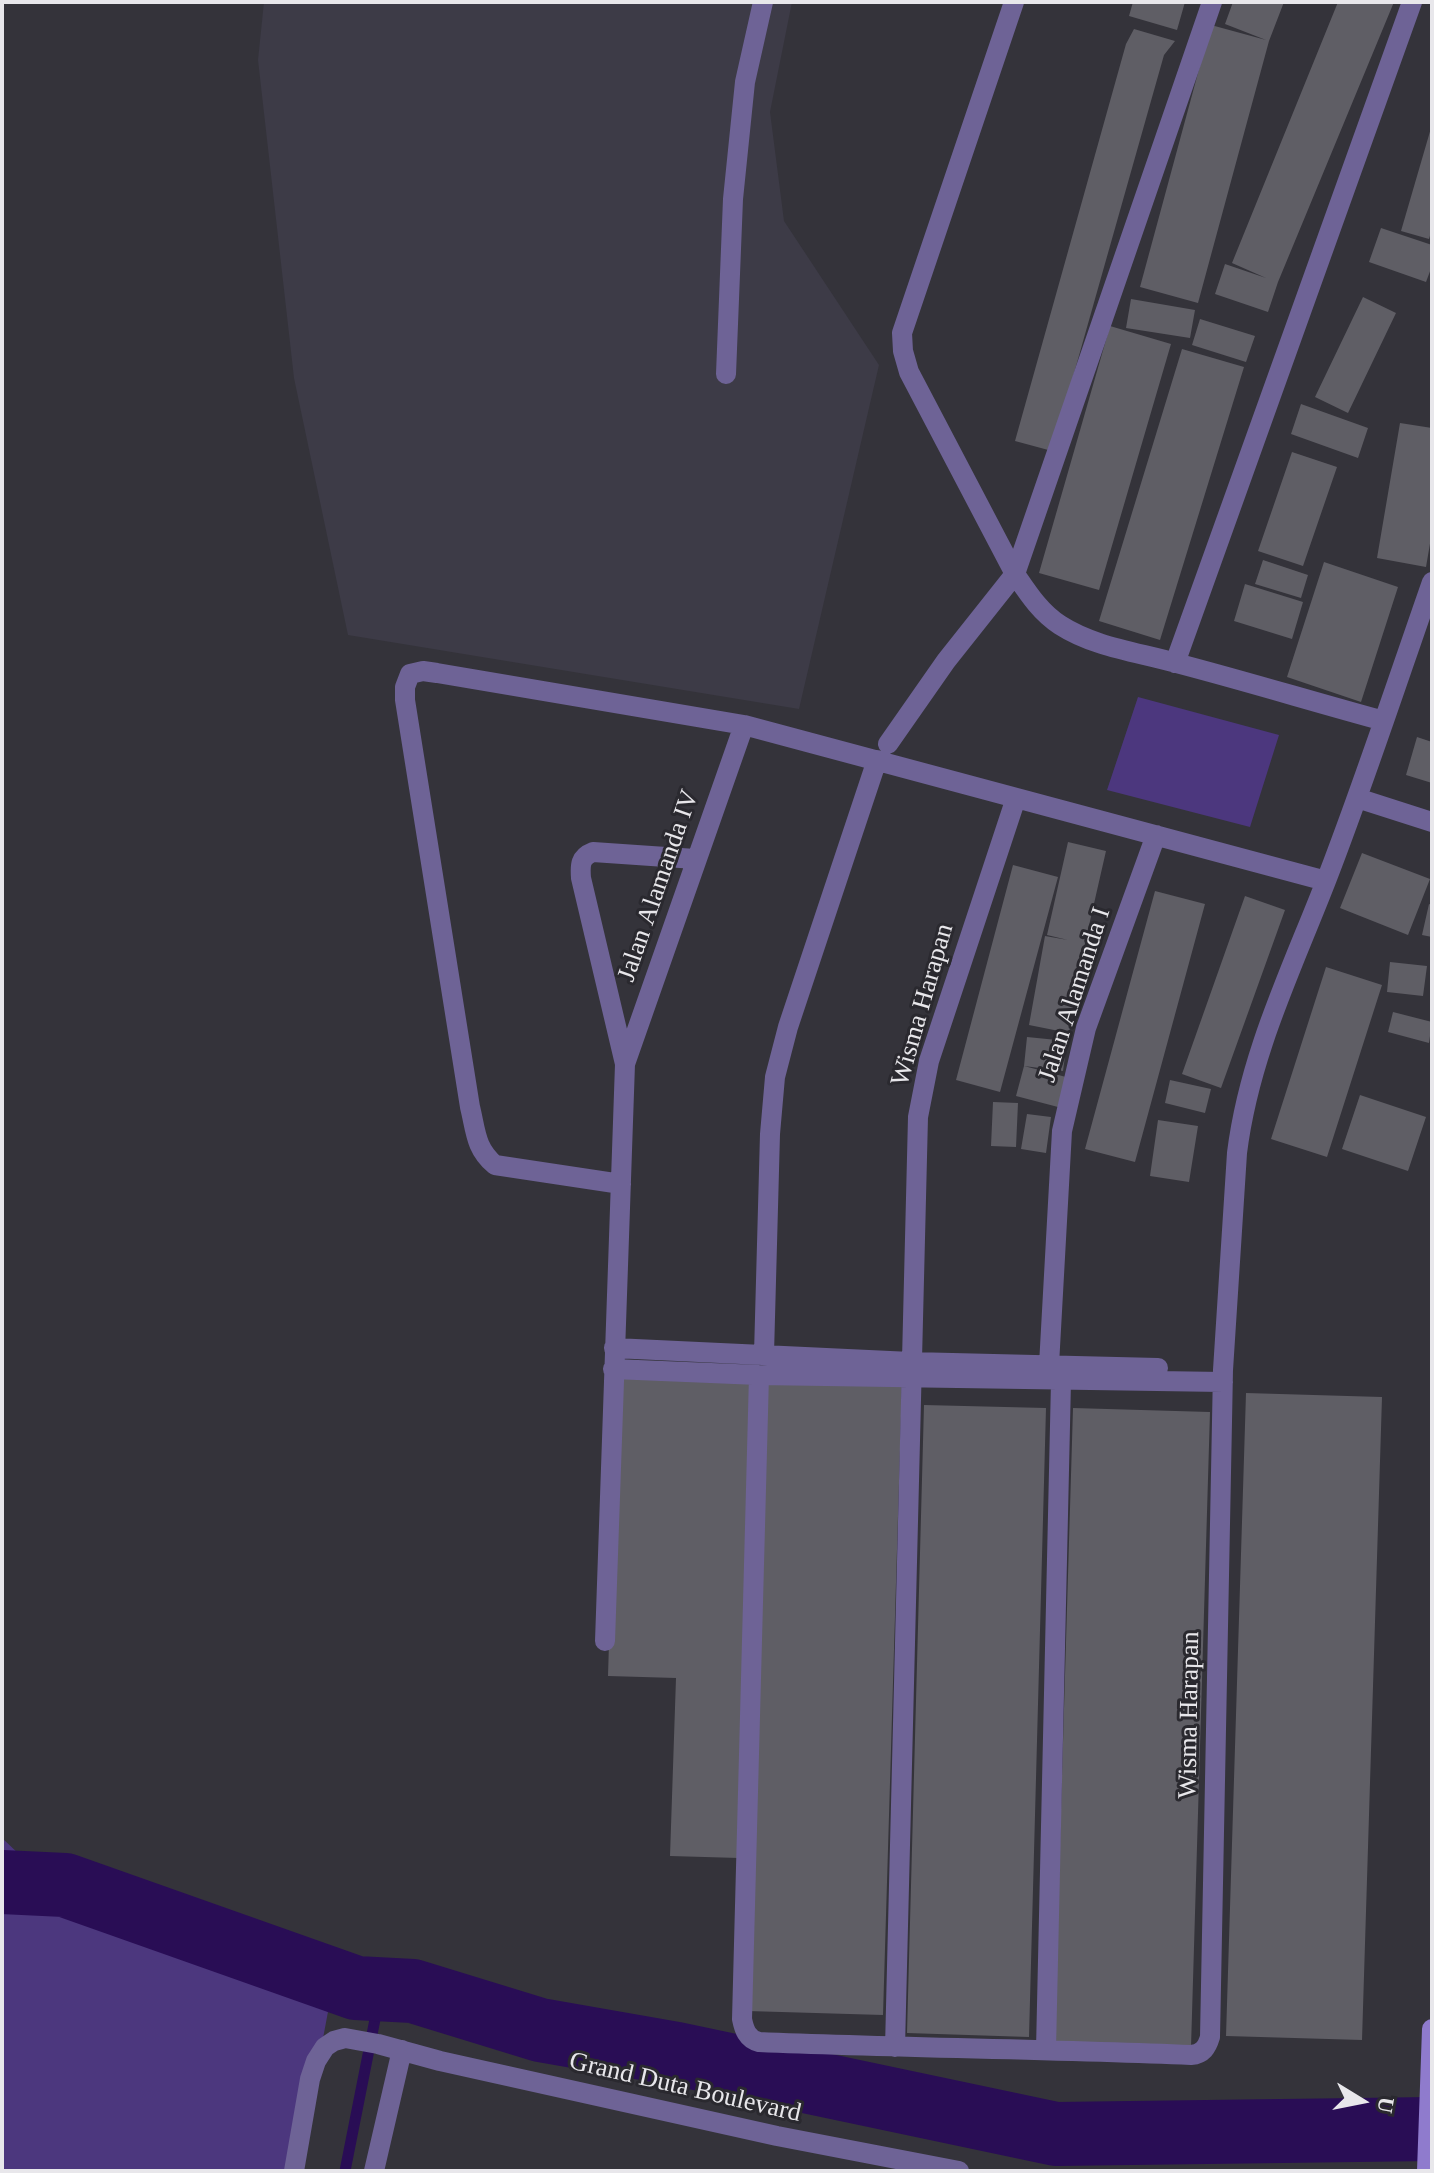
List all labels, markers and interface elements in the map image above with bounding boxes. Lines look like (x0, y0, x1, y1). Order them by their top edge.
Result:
street label: Jalan Alamanda IV (612, 786, 706, 986)
street label: Jalan Alamanda I (1032, 904, 1118, 1086)
street label: Wisma Harapan (885, 920, 961, 1090)
street label: Wisma Harapan (1173, 1631, 1207, 1799)
street label: Grand Duta Boulevard (566, 2046, 804, 2130)
north arrow (1322, 2061, 1402, 2141)
text: U (1372, 2095, 1400, 2115)

